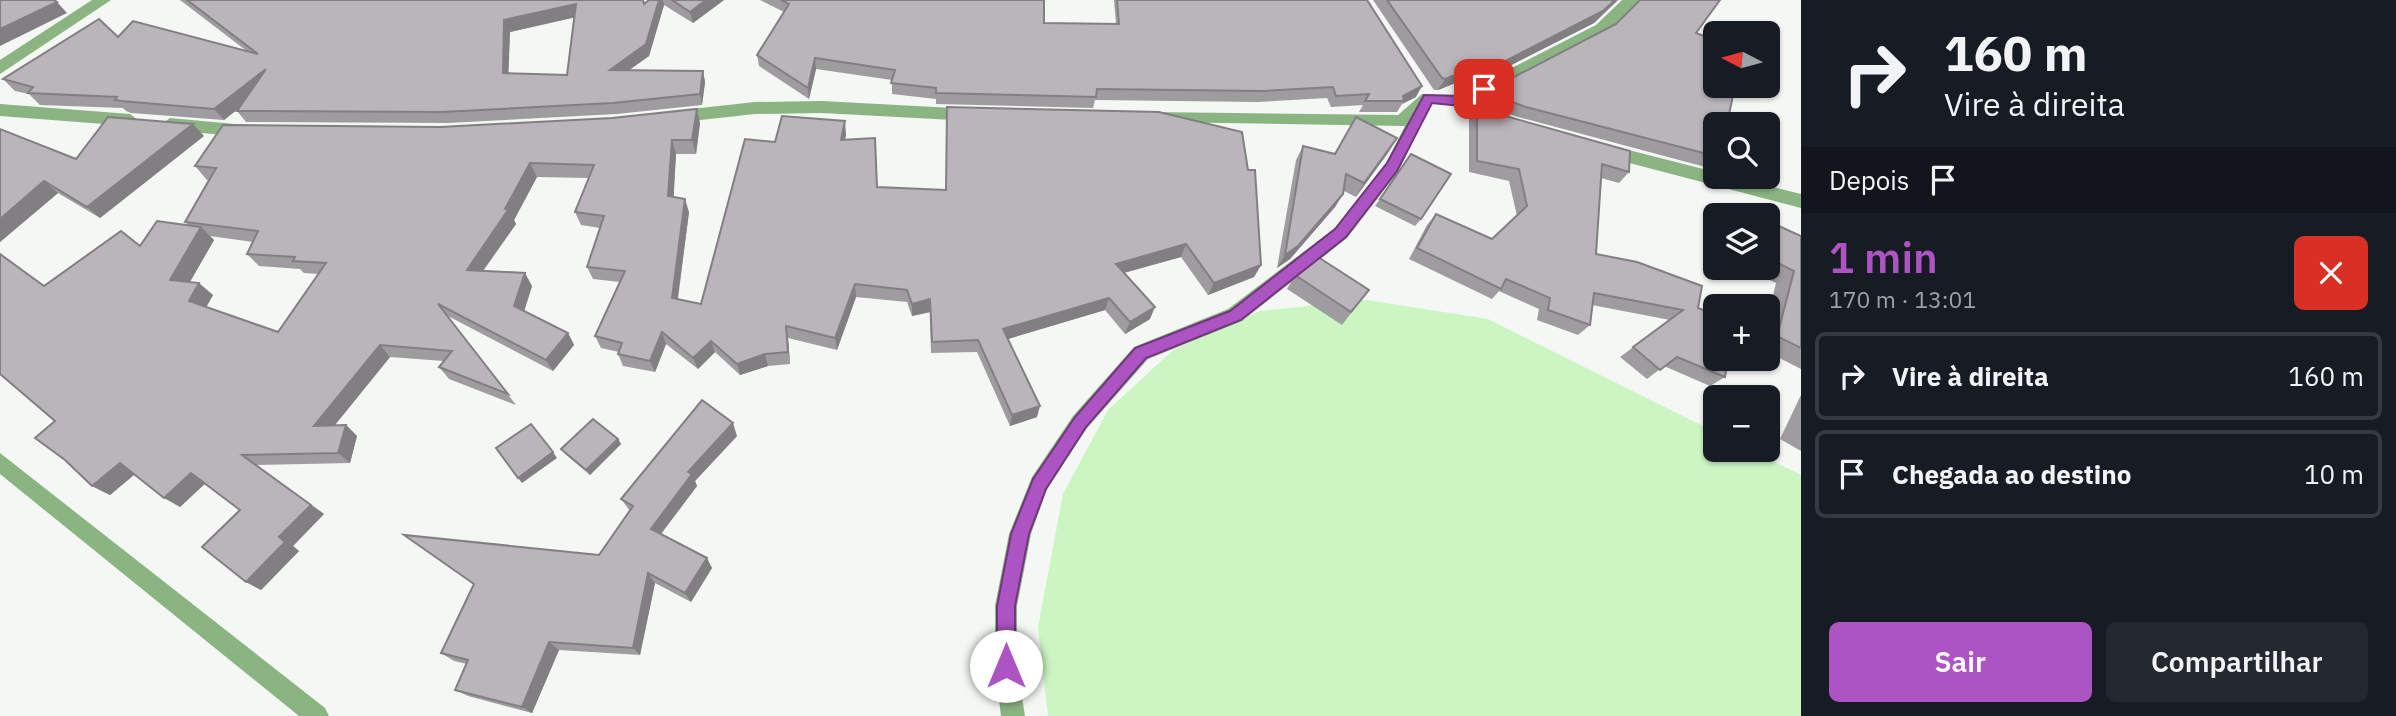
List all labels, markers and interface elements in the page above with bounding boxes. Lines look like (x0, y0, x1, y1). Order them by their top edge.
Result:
north arrow (1703, 21, 1780, 98)
map controls (1703, 21, 1780, 462)
text: 160 m (1944, 21, 2088, 84)
icon: right (1829, 28, 1920, 119)
pin (1454, 59, 1514, 119)
icon: arrive (1465, 70, 1503, 108)
text: Vire à direita (1944, 83, 2125, 125)
button: search (1703, 112, 1780, 189)
icon: arrive (1924, 161, 1962, 199)
text: Depois (1829, 163, 1910, 197)
button: layers (1703, 203, 1780, 280)
text: 1 min (1829, 230, 1938, 285)
button: close (2294, 236, 2368, 310)
text: 170 m · 13:01 (1829, 284, 1976, 314)
button: + (1703, 294, 1780, 371)
icon: right (1833, 357, 1871, 395)
text: Vire à direita (1892, 359, 2049, 393)
text: 160 m (2288, 359, 2364, 393)
button: − (1703, 385, 1780, 462)
icon: arrive (1833, 455, 1871, 493)
text: Chegada ao destino (1892, 457, 2131, 491)
text: 10 m (2304, 457, 2364, 491)
button: Sair (1829, 622, 2092, 702)
button: Compartilhar (2106, 622, 2368, 702)
position arrow (969, 629, 1043, 703)

